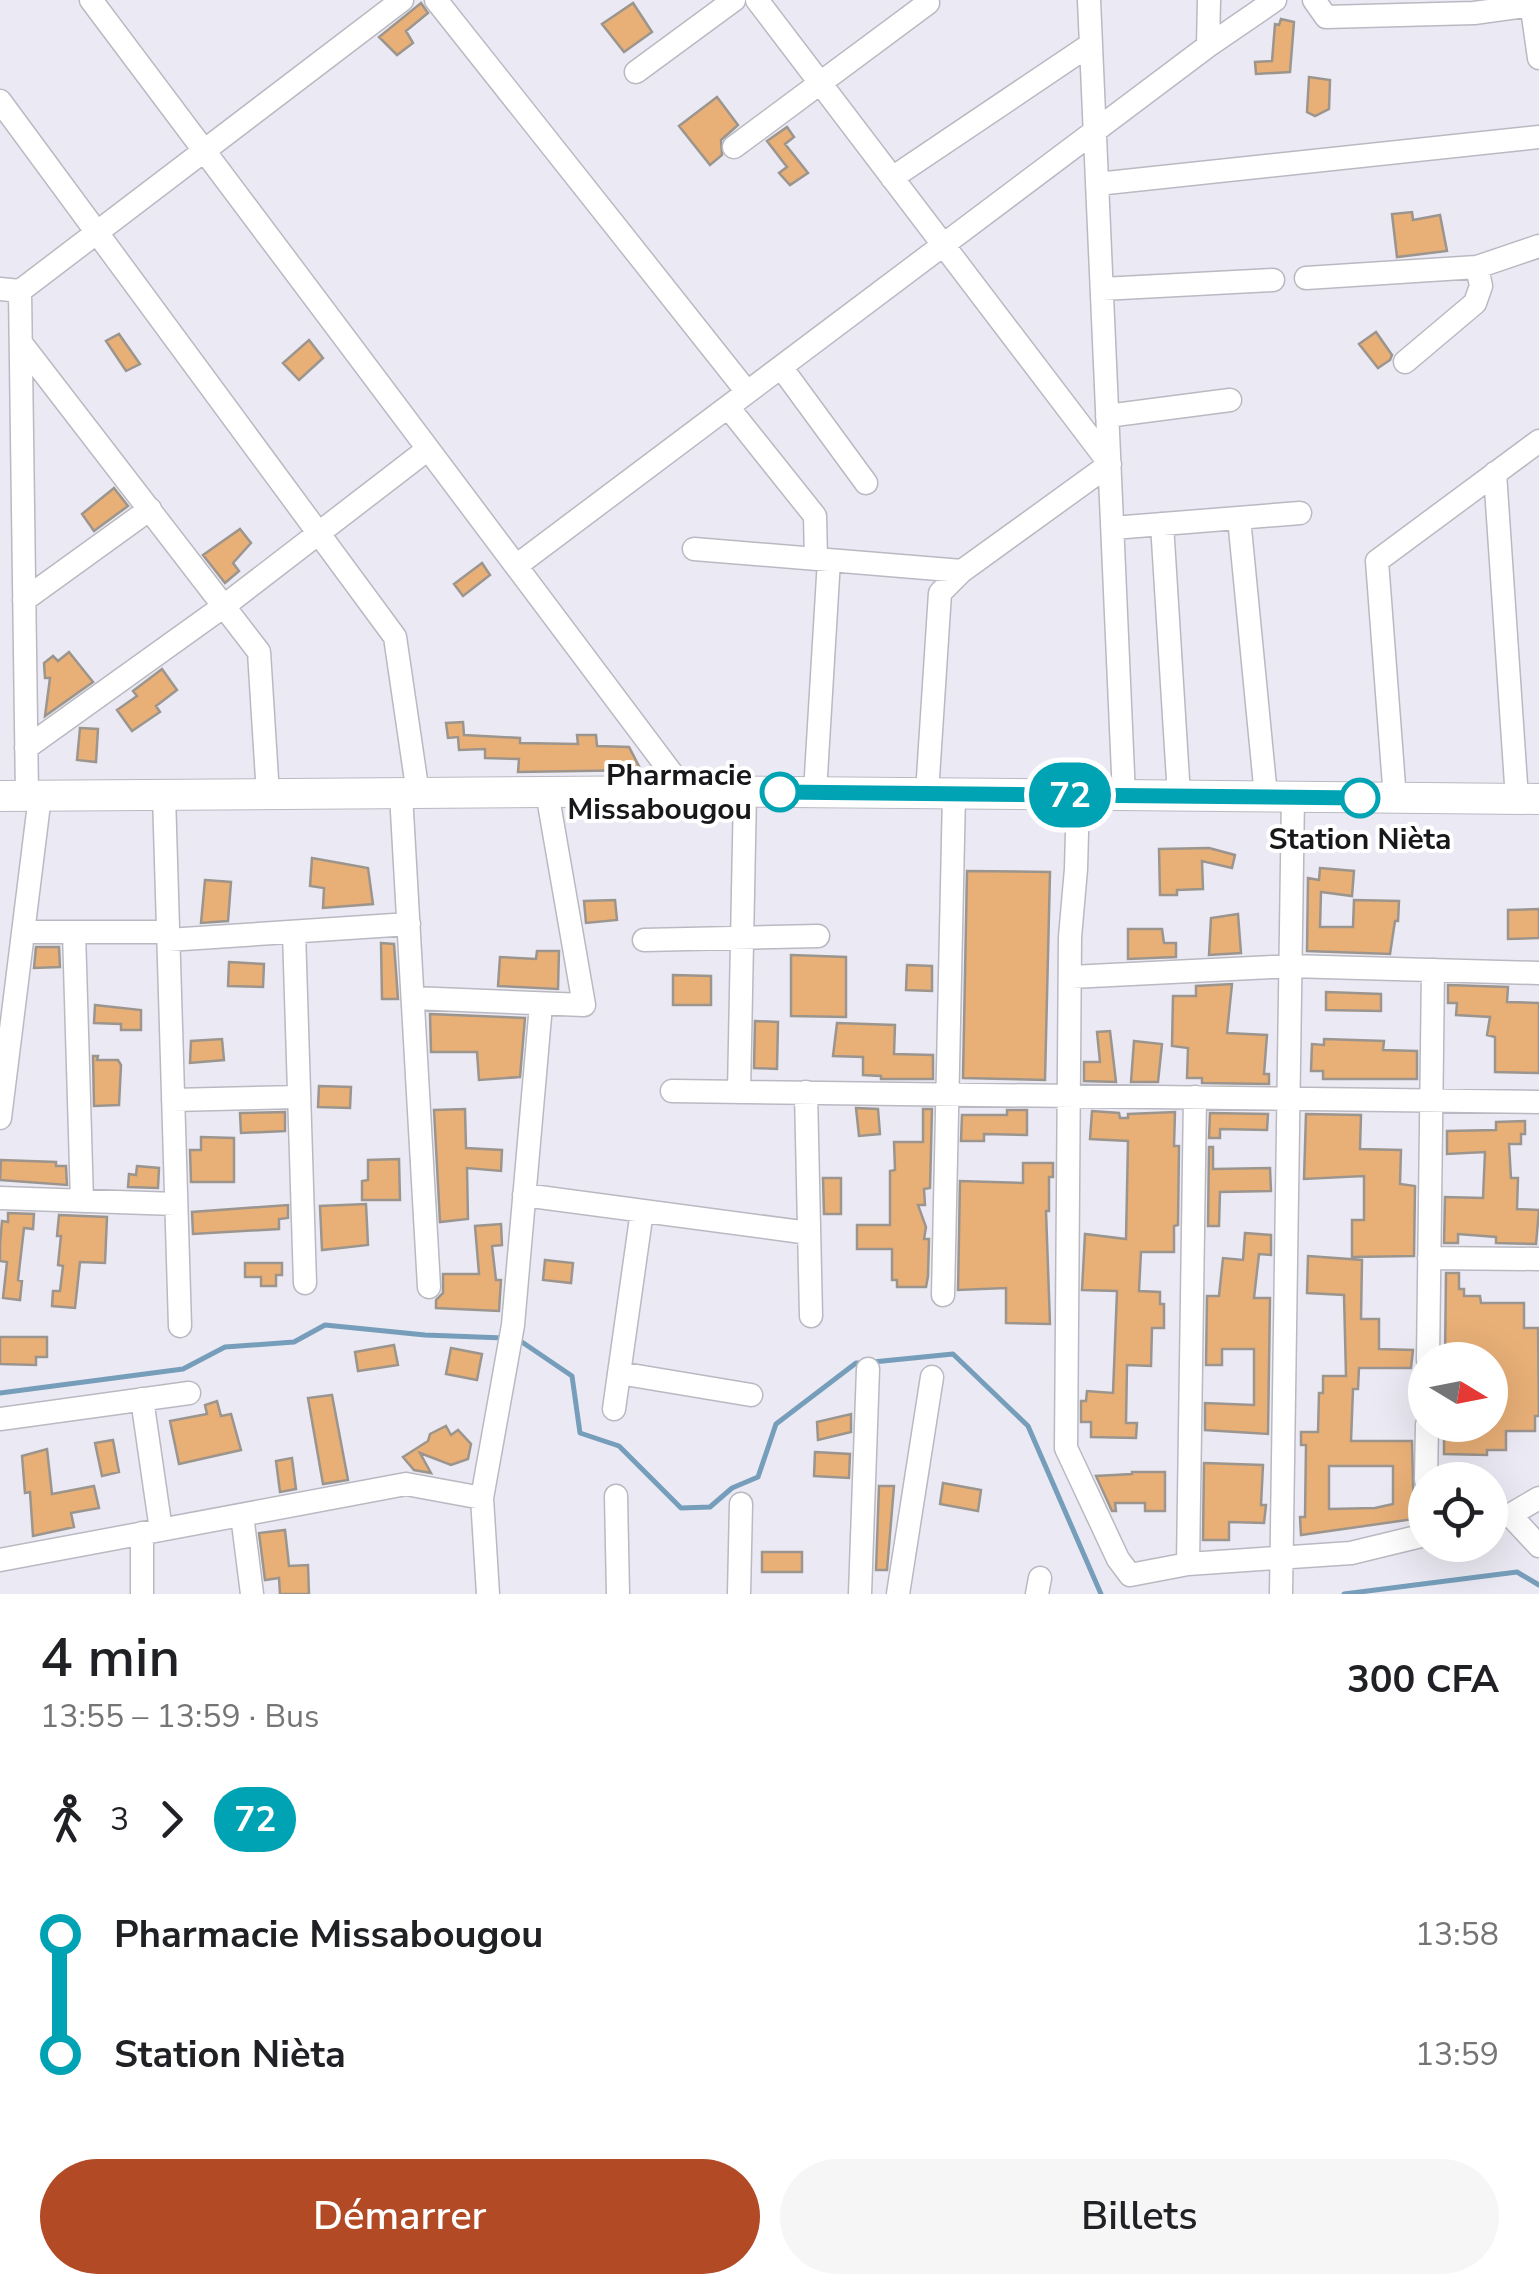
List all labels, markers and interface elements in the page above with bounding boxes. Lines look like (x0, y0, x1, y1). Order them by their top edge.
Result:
place label: Pharmacie Missabougou (567, 755, 752, 830)
line badge: 72 (1025, 762, 1115, 828)
text: 72 (1049, 772, 1091, 819)
marker: Pharmacie Missabougou (761, 773, 799, 811)
marker: Station Nièta (1341, 779, 1379, 817)
place label: Station Nièta (1268, 819, 1452, 860)
north arrow (1408, 1342, 1508, 1442)
map controls (1408, 1342, 1508, 1562)
button: locate (1408, 1462, 1508, 1562)
text: 4 min (40, 1620, 180, 1695)
text: 300 CFA (1347, 1654, 1499, 1705)
text: 13:55 – 13:59 · Bus (40, 1695, 319, 1738)
icon: walk (40, 1792, 95, 1847)
icon: forward (144, 1792, 199, 1847)
text: 72 (234, 1796, 276, 1843)
text: 3 (110, 1798, 129, 1841)
text: Pharmacie Missabougou (114, 1909, 543, 1960)
text: 13:58 (1415, 1913, 1499, 1956)
text: Station Nièta (114, 2029, 346, 2080)
text: 13:59 (1415, 2033, 1499, 2076)
button: Démarrer (40, 2159, 760, 2274)
button: Billets (780, 2159, 1499, 2274)

